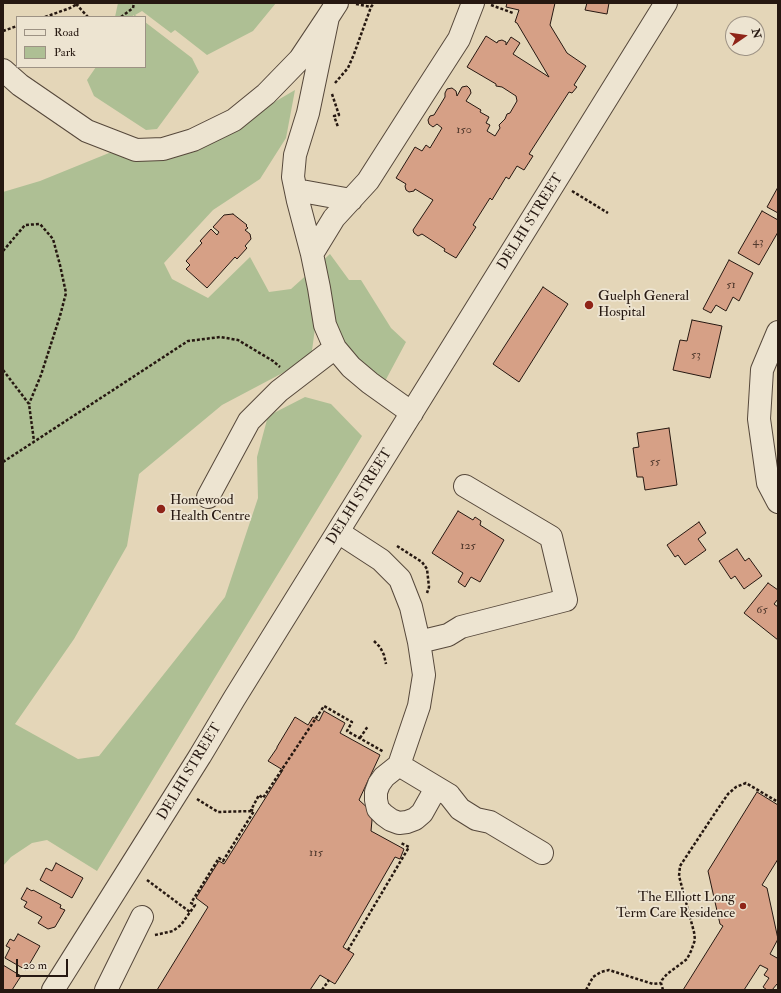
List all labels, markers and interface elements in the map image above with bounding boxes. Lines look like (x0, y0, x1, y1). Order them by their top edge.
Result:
legend (16, 16, 146, 68)
north arrow (725, 16, 765, 56)
text: Road (54, 25, 79, 40)
text: N (749, 27, 764, 40)
text: Park (54, 45, 76, 60)
house number: 150 (456, 123, 472, 137)
street label: DELHI STREET (495, 171, 567, 273)
house number: 43 (752, 235, 764, 249)
house number: 51 (726, 278, 736, 292)
place label: Guelph General Hospital (598, 289, 689, 322)
marker: Guelph General Hospital (583, 299, 595, 311)
house number: 53 (691, 348, 701, 362)
street label: DELHI STREET (324, 446, 396, 548)
house number: 55 (650, 455, 660, 469)
place label: Homewood Health Centre (170, 493, 250, 526)
marker: Homewood Health Centre (155, 503, 167, 515)
house number: 125 (460, 539, 476, 553)
house number: 65 (756, 603, 768, 617)
street label: DELHI STREET (154, 720, 226, 824)
house number: 115 (309, 846, 323, 860)
place label: The Elliott Long Term Care Residence (616, 890, 735, 922)
marker: The Elliott Long Term Care Residence (738, 901, 748, 911)
scale bar (18, 951, 70, 977)
text: 20 m (23, 958, 47, 973)

